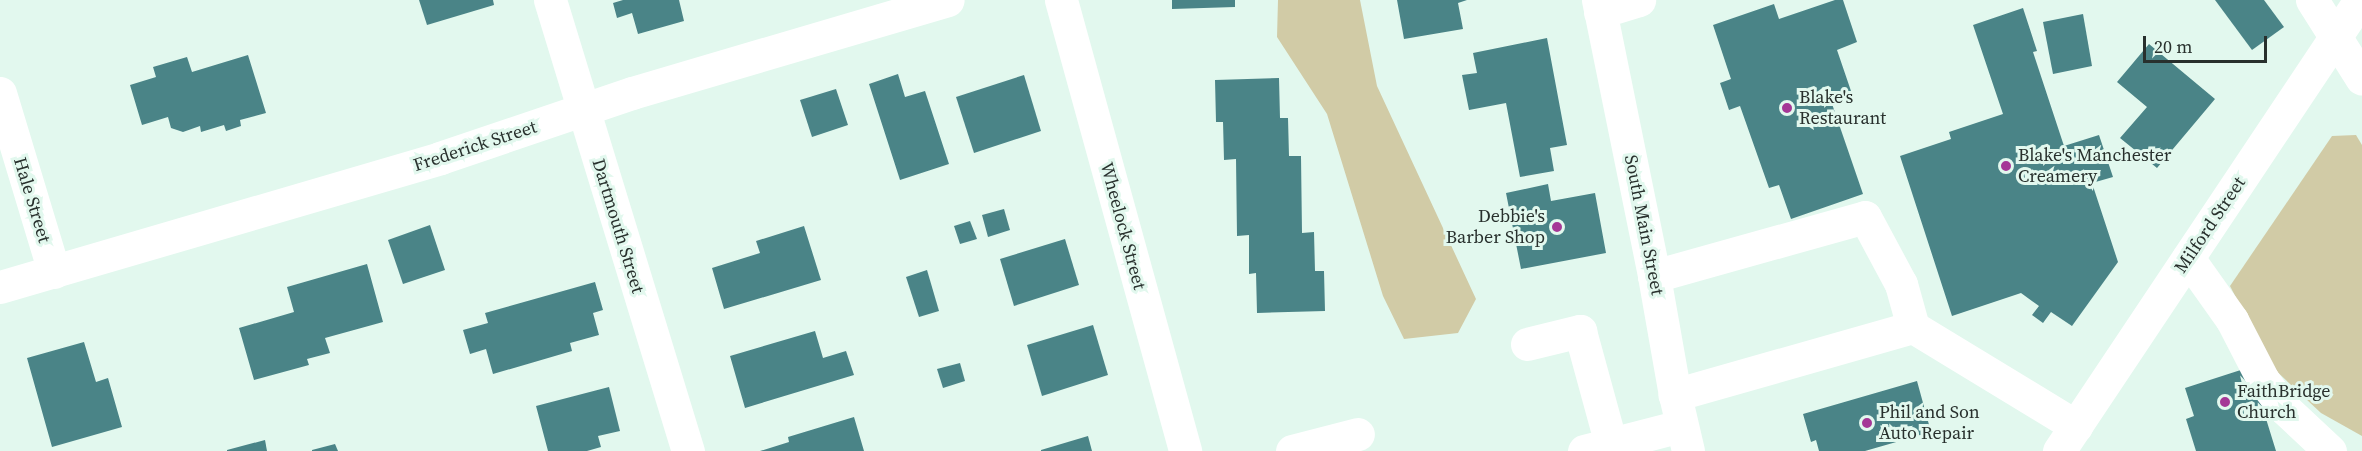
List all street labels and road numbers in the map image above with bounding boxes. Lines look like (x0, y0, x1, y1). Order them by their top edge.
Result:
street label: Frederick Street (411, 116, 539, 176)
street label: South Main Street (1620, 153, 1668, 297)
street label: Hale Street (9, 155, 55, 245)
street label: Dartmouth Street (587, 156, 649, 296)
street label: Wheelock Street (1096, 160, 1150, 292)
street label: Milford Street (2170, 173, 2250, 277)

